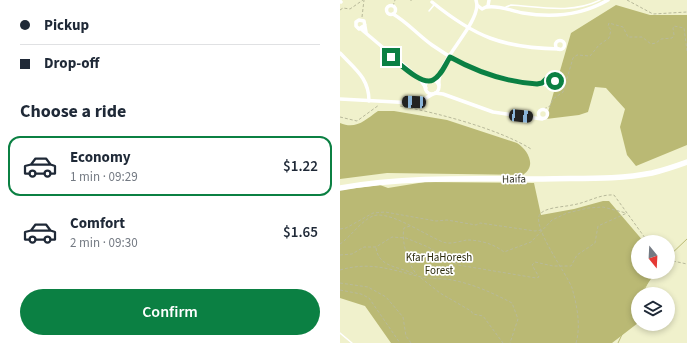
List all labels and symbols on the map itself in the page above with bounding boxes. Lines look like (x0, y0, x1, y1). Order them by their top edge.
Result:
route end (382, 48, 400, 66)
route start (546, 72, 564, 90)
car (402, 96, 426, 108)
car (508, 109, 534, 123)
street label: Haifa (502, 171, 526, 187)
north arrow (631, 235, 675, 279)
park label: Kfar HaHoresh Forest (406, 250, 472, 278)

